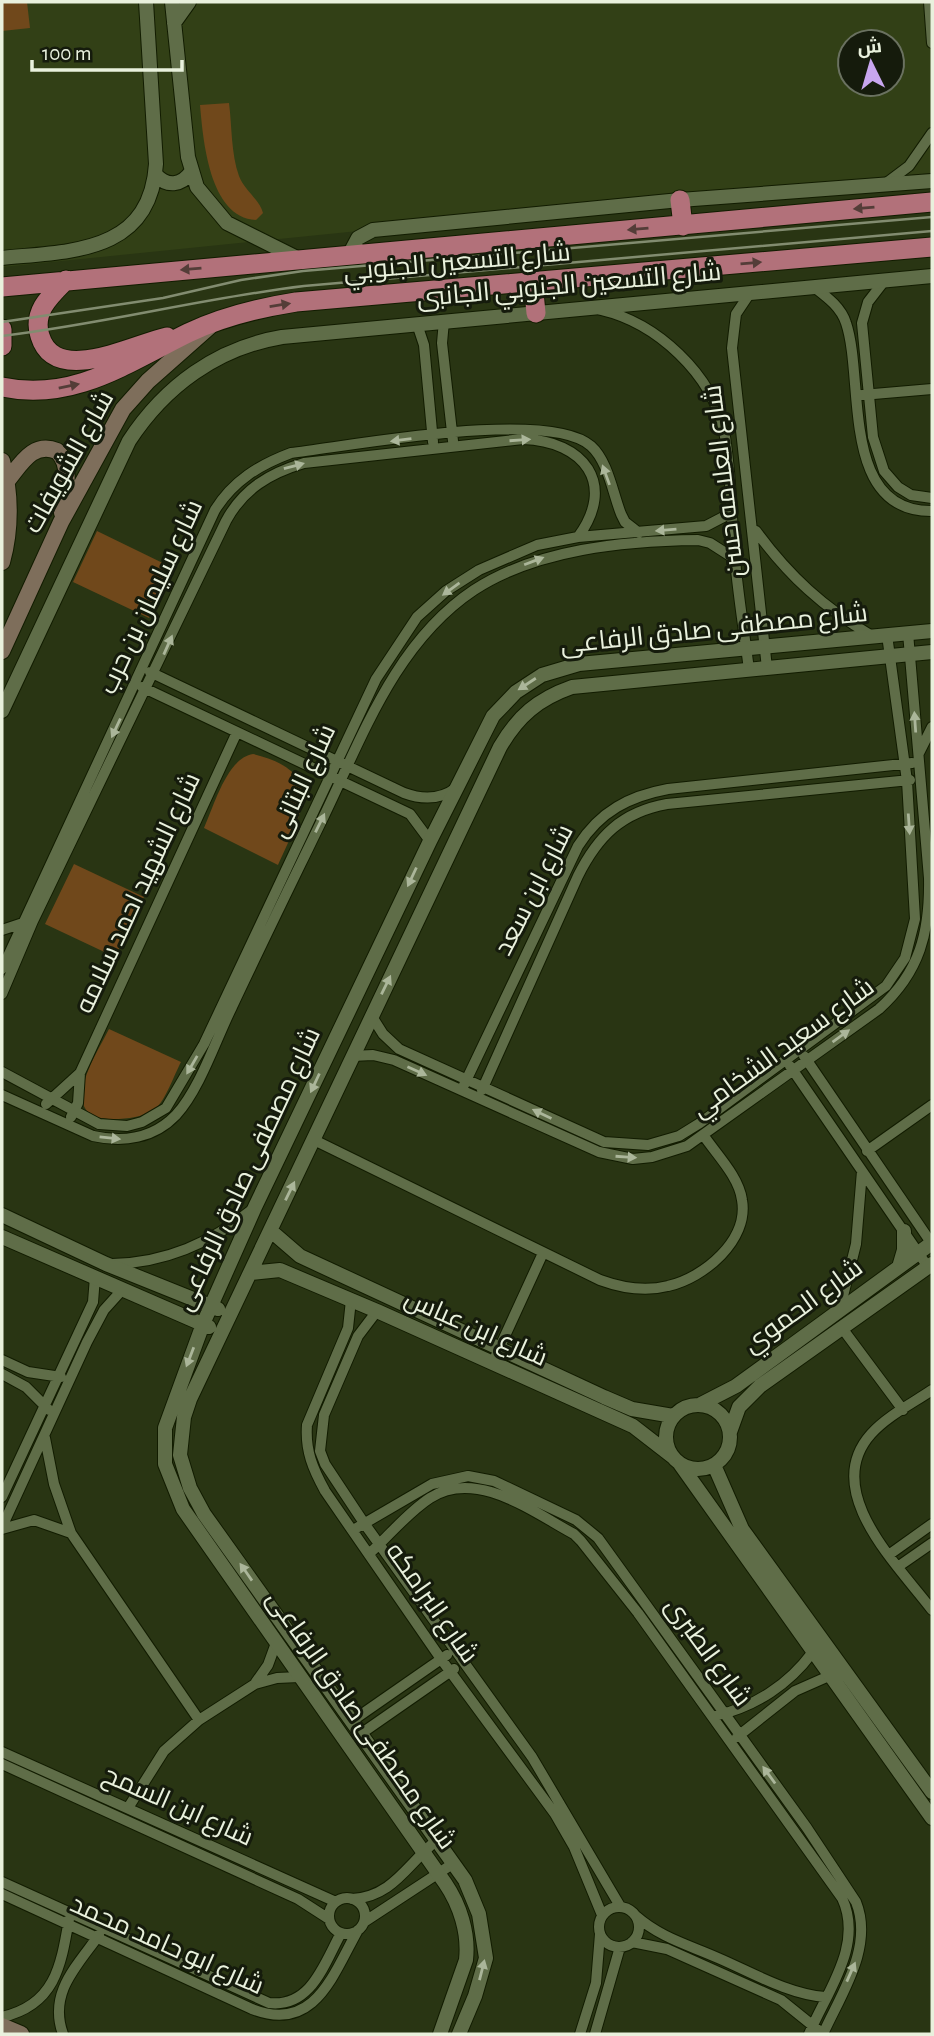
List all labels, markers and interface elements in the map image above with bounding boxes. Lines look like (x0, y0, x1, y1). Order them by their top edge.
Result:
scale bar (32, 28, 182, 72)
north arrow (836, 28, 906, 98)
text: ش (857, 36, 883, 59)
text: 100 m (42, 43, 92, 64)
one-way arrow (853, 203, 875, 214)
one-way arrow (627, 224, 649, 235)
street label: شارع التسعين الجنوبي (342, 239, 572, 292)
one-way arrow (740, 257, 762, 268)
street label: شارع التسعين الجنوبي الجانبى (416, 259, 723, 318)
one-way arrow (180, 264, 202, 275)
one-way arrow (269, 299, 291, 310)
one-way arrow (58, 381, 80, 392)
street label: شارع العلامه حسن (699, 383, 752, 579)
street label: شارع الشويفات (19, 387, 121, 539)
one-way arrow (390, 434, 412, 445)
one-way arrow (509, 434, 531, 445)
one-way arrow (283, 460, 305, 471)
one-way arrow (600, 465, 611, 486)
street label: شارع سليمان بن حرب (95, 496, 210, 699)
one-way arrow (655, 525, 677, 536)
one-way arrow (524, 555, 545, 566)
one-way arrow (442, 581, 460, 596)
street label: شارع مصطفى صادق الرفاعى (559, 600, 869, 661)
one-way arrow (162, 635, 174, 655)
one-way arrow (517, 678, 537, 691)
one-way arrow (909, 711, 920, 733)
one-way arrow (110, 718, 121, 738)
street label: شارع البتانى (266, 720, 343, 843)
street label: شارع الشهيد احمد سلامه (71, 769, 208, 1018)
one-way arrow (315, 813, 326, 833)
one-way arrow (904, 813, 915, 835)
street label: شارع ابن سعد (490, 820, 581, 961)
one-way arrow (407, 867, 418, 888)
street label: شارع سعيد الشخامي (687, 973, 883, 1128)
one-way arrow (380, 975, 391, 995)
street label: شارع مصطفى صادق الرفاعى (171, 1024, 328, 1316)
one-way arrow (832, 1029, 850, 1043)
one-way arrow (186, 1055, 198, 1074)
one-way arrow (407, 1065, 427, 1077)
one-way arrow (309, 1073, 320, 1093)
one-way arrow (532, 1108, 552, 1120)
one-way arrow (99, 1133, 121, 1144)
one-way arrow (615, 1152, 637, 1163)
one-way arrow (284, 1181, 295, 1201)
street label: شارع الحموي (739, 1254, 871, 1363)
street label: شارع ابن عباس (399, 1285, 551, 1374)
one-way arrow (184, 1346, 195, 1367)
street label: شارع البرامكه (379, 1538, 483, 1670)
one-way arrow (239, 1563, 253, 1581)
street label: شارع مصطفى صادق الرفاعى (259, 1586, 460, 1856)
street label: شارع الطبرى (658, 1593, 756, 1713)
street label: شارع ابن السمح (98, 1761, 257, 1853)
one-way arrow (762, 1766, 776, 1784)
street label: شارع ابو حامد محمد (65, 1891, 268, 2002)
one-way arrow (478, 1959, 488, 1980)
one-way arrow (845, 1962, 857, 1982)

